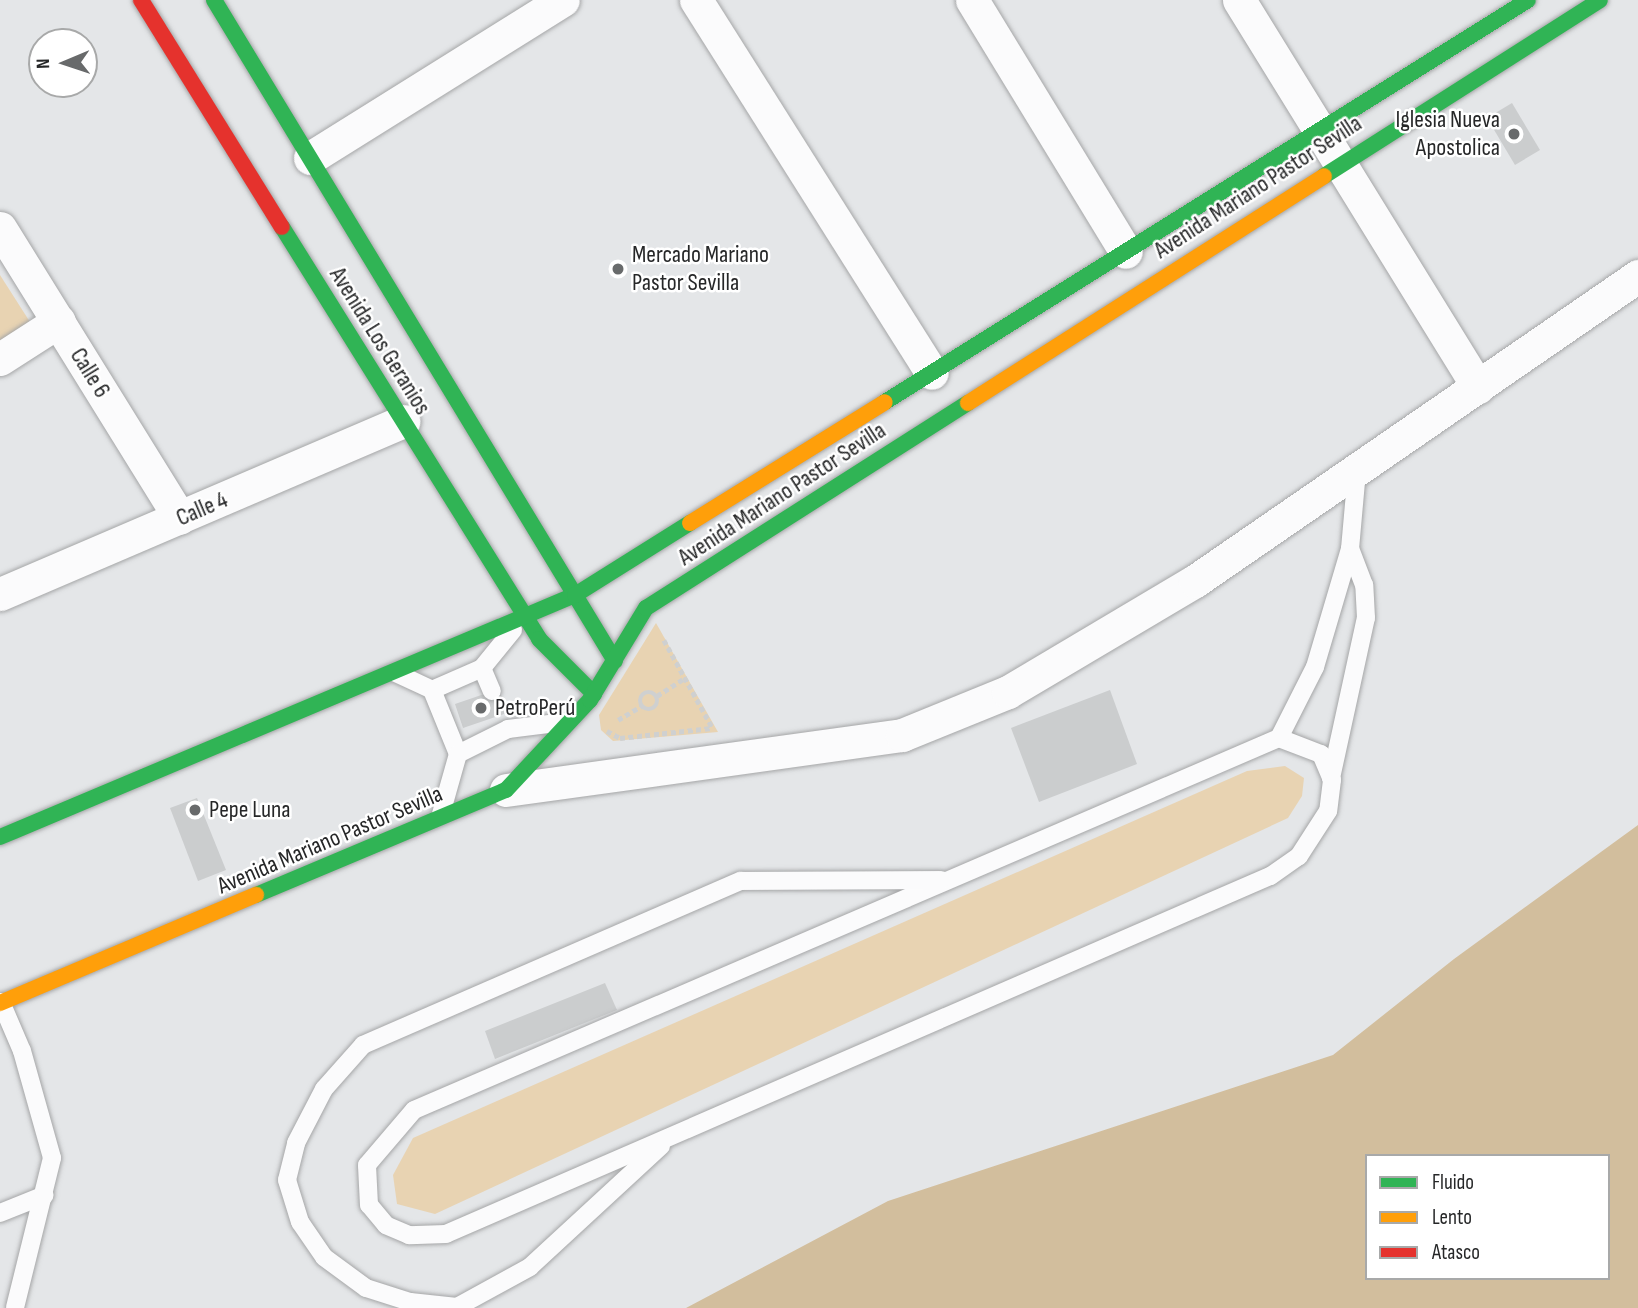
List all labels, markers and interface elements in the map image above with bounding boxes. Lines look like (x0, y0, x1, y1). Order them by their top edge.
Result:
north arrow (28, 28, 98, 98)
text: N (32, 58, 55, 69)
place label: Iglesia Nueva Apostolica (1395, 106, 1500, 162)
street label: Avenida Mariano Pastor Sevilla (1149, 109, 1367, 265)
marker: Iglesia Nueva Apostolica (1506, 126, 1522, 142)
place label: Mercado Mariano Pastor Sevilla (632, 241, 769, 297)
marker: Mercado Mariano Pastor Sevilla (610, 261, 626, 277)
street label: Avenida Los Geranios (323, 262, 437, 420)
street label: Calle 6 (64, 343, 116, 403)
street label: Avenida Mariano Pastor Sevilla (673, 416, 891, 572)
street label: Calle 4 (172, 485, 232, 533)
place label: PetroPerú (495, 694, 575, 722)
marker: PetroPerú (473, 700, 489, 716)
street label: Avenida Mariano Pastor Sevilla (213, 780, 447, 900)
place label: Pepe Luna (209, 796, 291, 824)
marker: Pepe Luna (187, 802, 203, 818)
legend (1365, 1154, 1610, 1280)
text: Fluido (1432, 1170, 1474, 1195)
text: Lento (1432, 1205, 1472, 1230)
text: Atasco (1432, 1240, 1480, 1265)

